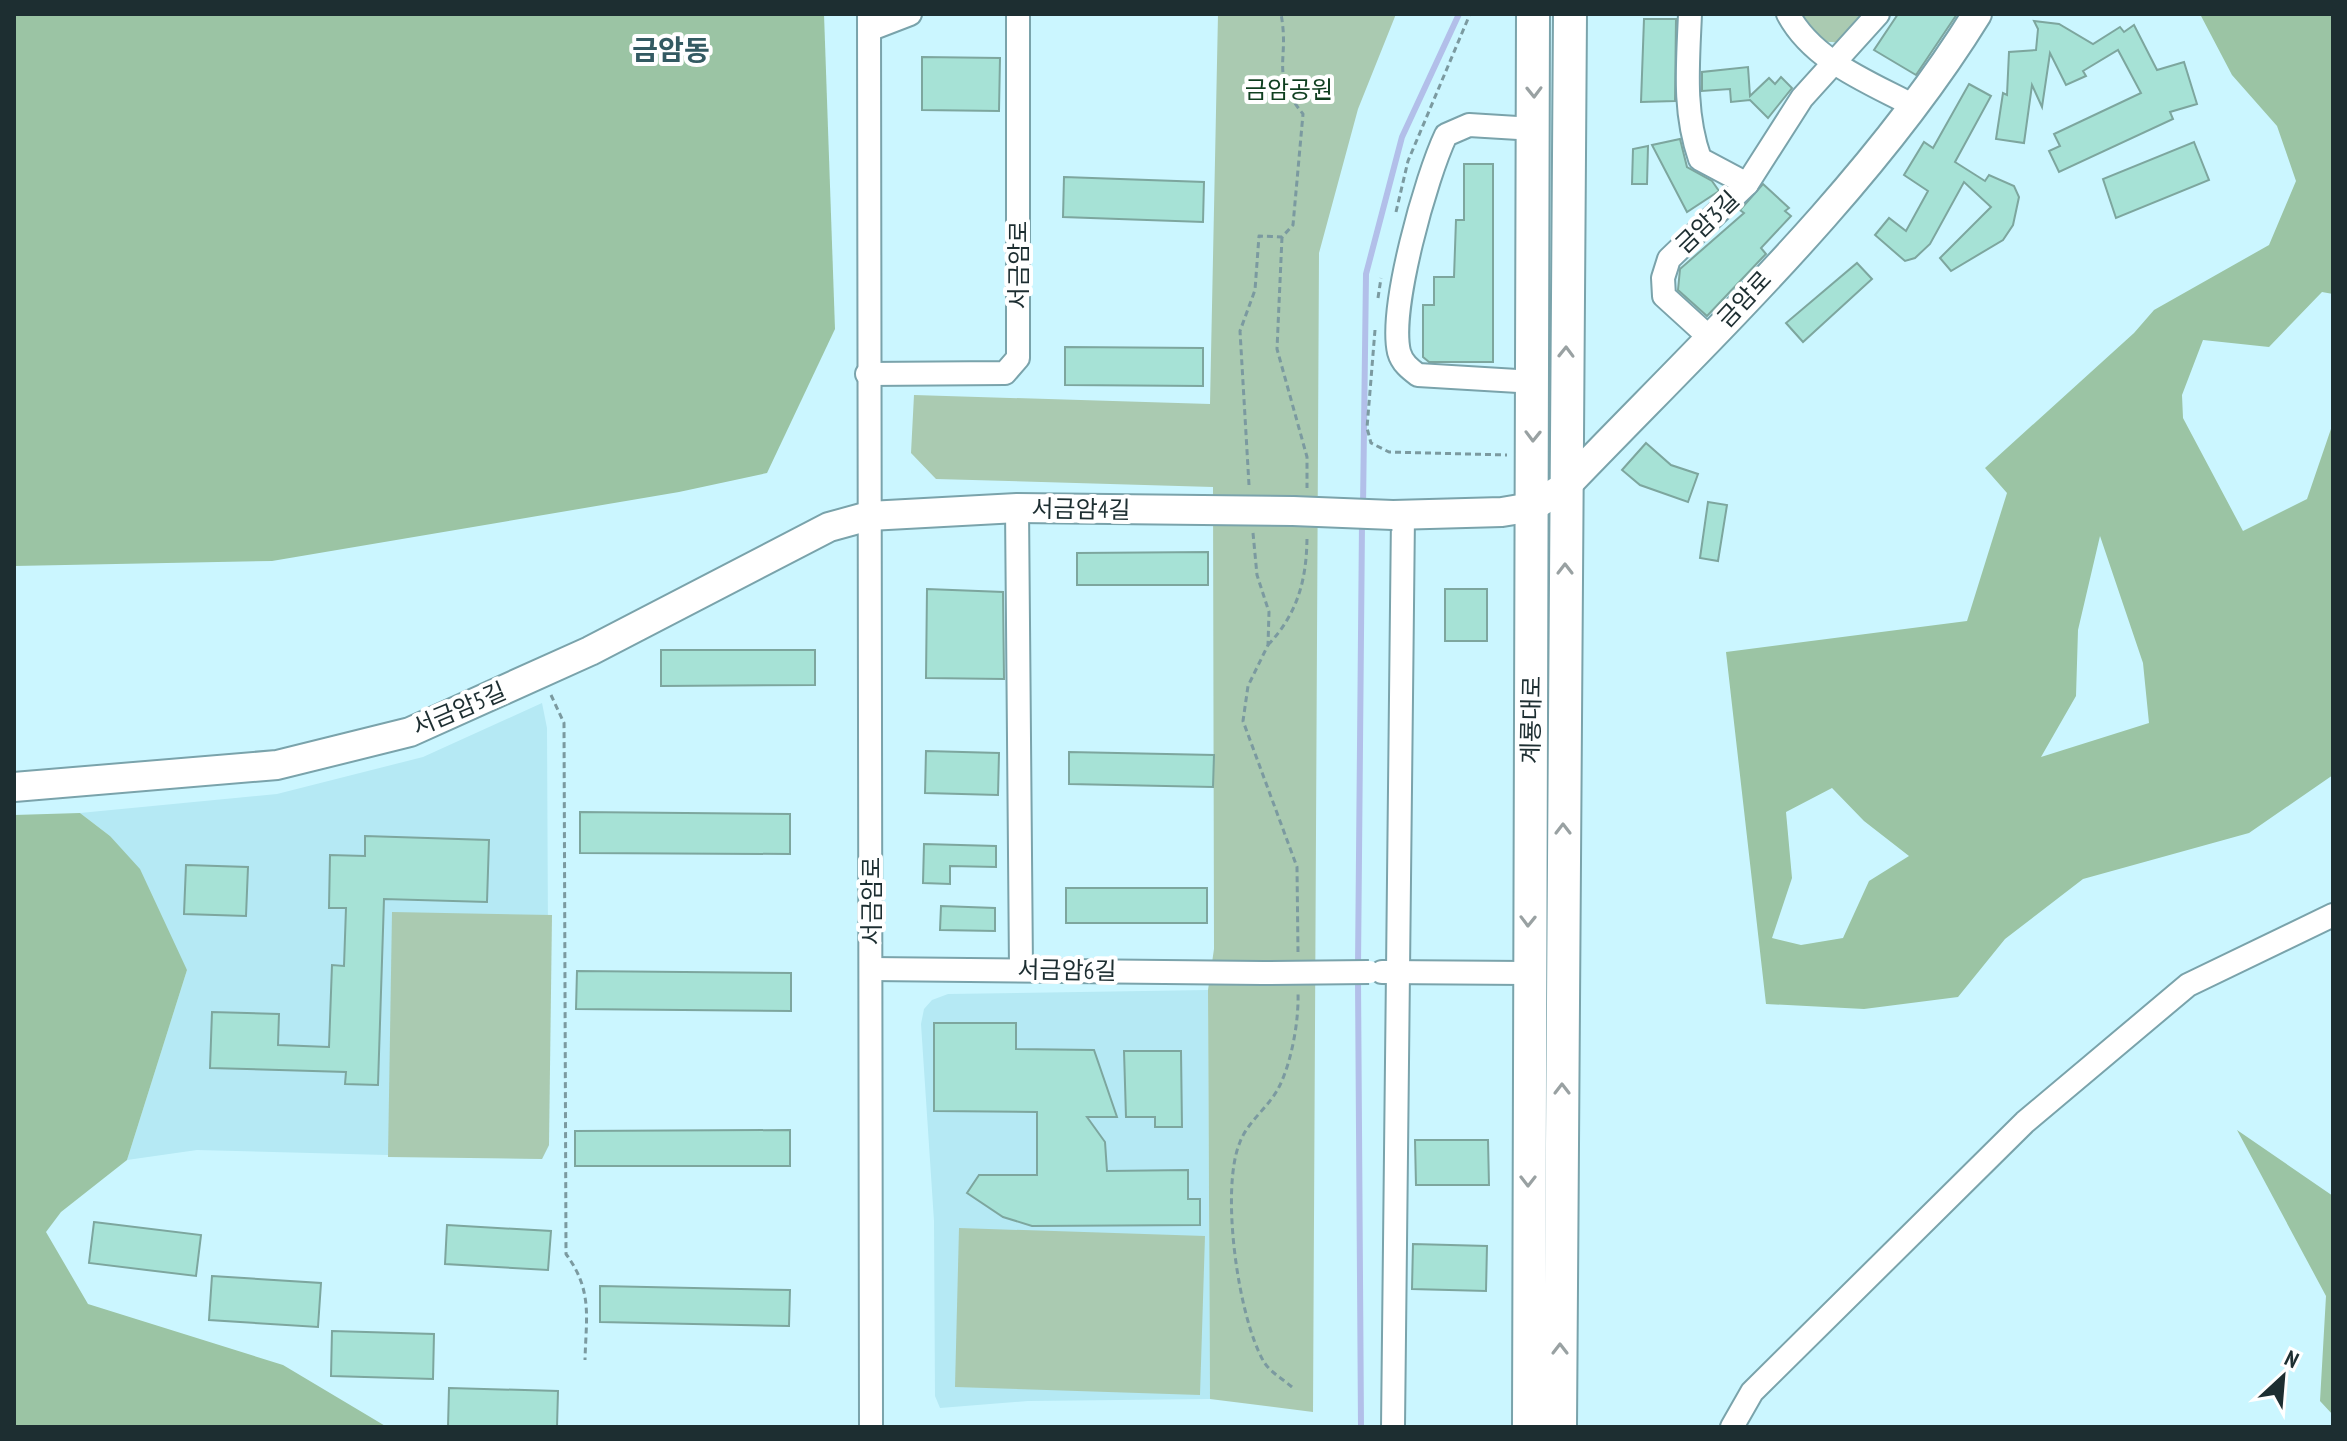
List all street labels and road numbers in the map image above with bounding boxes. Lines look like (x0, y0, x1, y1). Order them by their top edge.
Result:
street label: 금암3길 (1669, 184, 1745, 260)
street label: 서금암로 (1003, 221, 1034, 309)
street label: 금암로 (1710, 264, 1778, 334)
street label: 서금암4길 (1031, 493, 1131, 525)
street label: 서금암5길 (407, 675, 511, 743)
street label: 계룡대로 (1515, 676, 1547, 764)
street label: 서금암로 (856, 857, 887, 945)
street label: 서금암6길 (1017, 954, 1117, 986)

